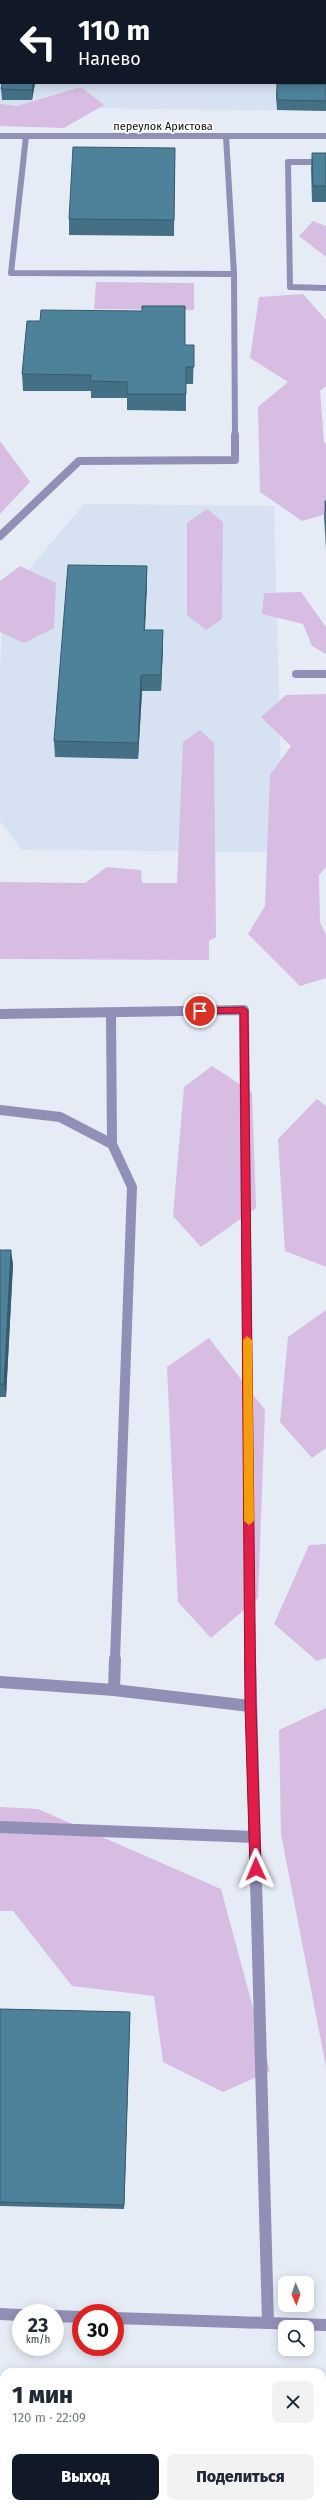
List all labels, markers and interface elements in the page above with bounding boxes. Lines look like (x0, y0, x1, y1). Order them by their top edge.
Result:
text: 110 m (78, 14, 150, 47)
icon: left (12, 16, 64, 68)
text: Налево (78, 48, 141, 70)
street label: переулок Аристова (113, 120, 213, 133)
pin (183, 994, 217, 1028)
icon: arrive (189, 1000, 211, 1022)
position arrow (235, 1848, 277, 1890)
north arrow (278, 2276, 314, 2312)
map controls (278, 2276, 314, 2356)
speed limit sign: 30 (72, 2304, 124, 2356)
text: 23 (28, 2313, 48, 2337)
button: search (278, 2320, 314, 2356)
text: km/h (26, 2334, 50, 2346)
text: 1 мин (12, 2381, 73, 2409)
button: close (272, 2381, 314, 2423)
text: 120 m · 22:09 (12, 2410, 86, 2425)
button: Выход (12, 2454, 159, 2500)
button: Поделиться (167, 2454, 314, 2500)

